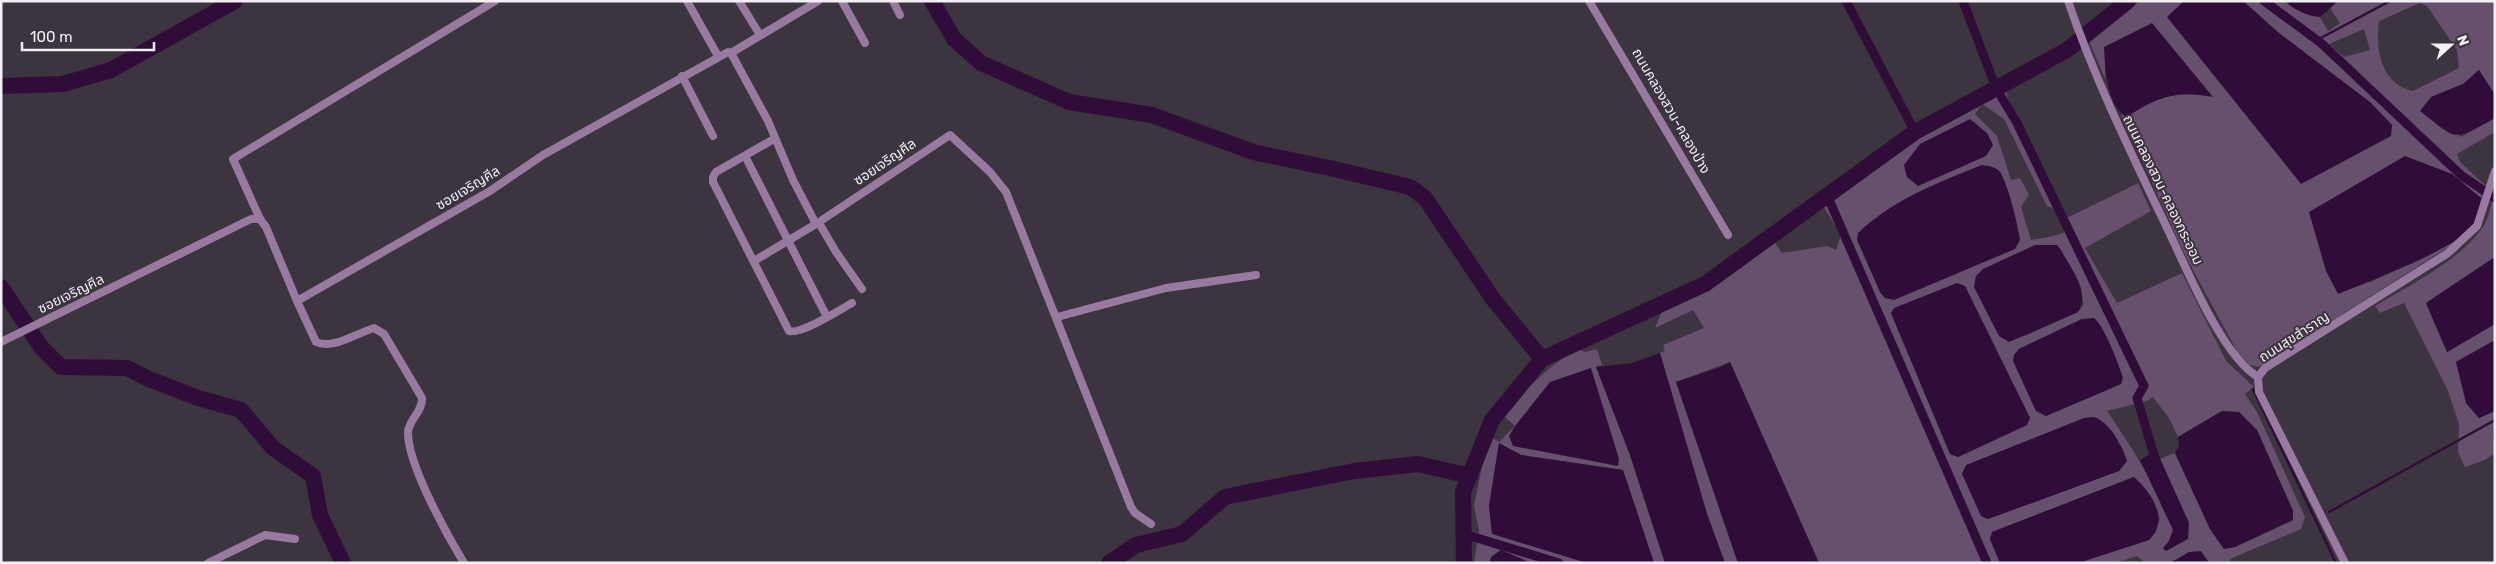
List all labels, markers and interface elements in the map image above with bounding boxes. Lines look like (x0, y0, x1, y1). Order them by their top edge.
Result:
scale bar (22, 20, 155, 52)
north arrow (2426, 20, 2476, 70)
text: 100 m (30, 28, 72, 46)
text: N (2453, 33, 2472, 48)
street label: ถนนคลองสวน-คลองป่าง (1628, 45, 1714, 177)
street label: ถนนคลองสวน-คลองกระออม (2119, 112, 2207, 268)
street label: ซอยเจริญศีล (851, 135, 919, 189)
street label: ซอยเจริญศีล (433, 162, 503, 214)
street label: ซอยเจริญศีล (35, 271, 107, 317)
street label: ถนนสุขสำราญ (2256, 308, 2332, 366)

